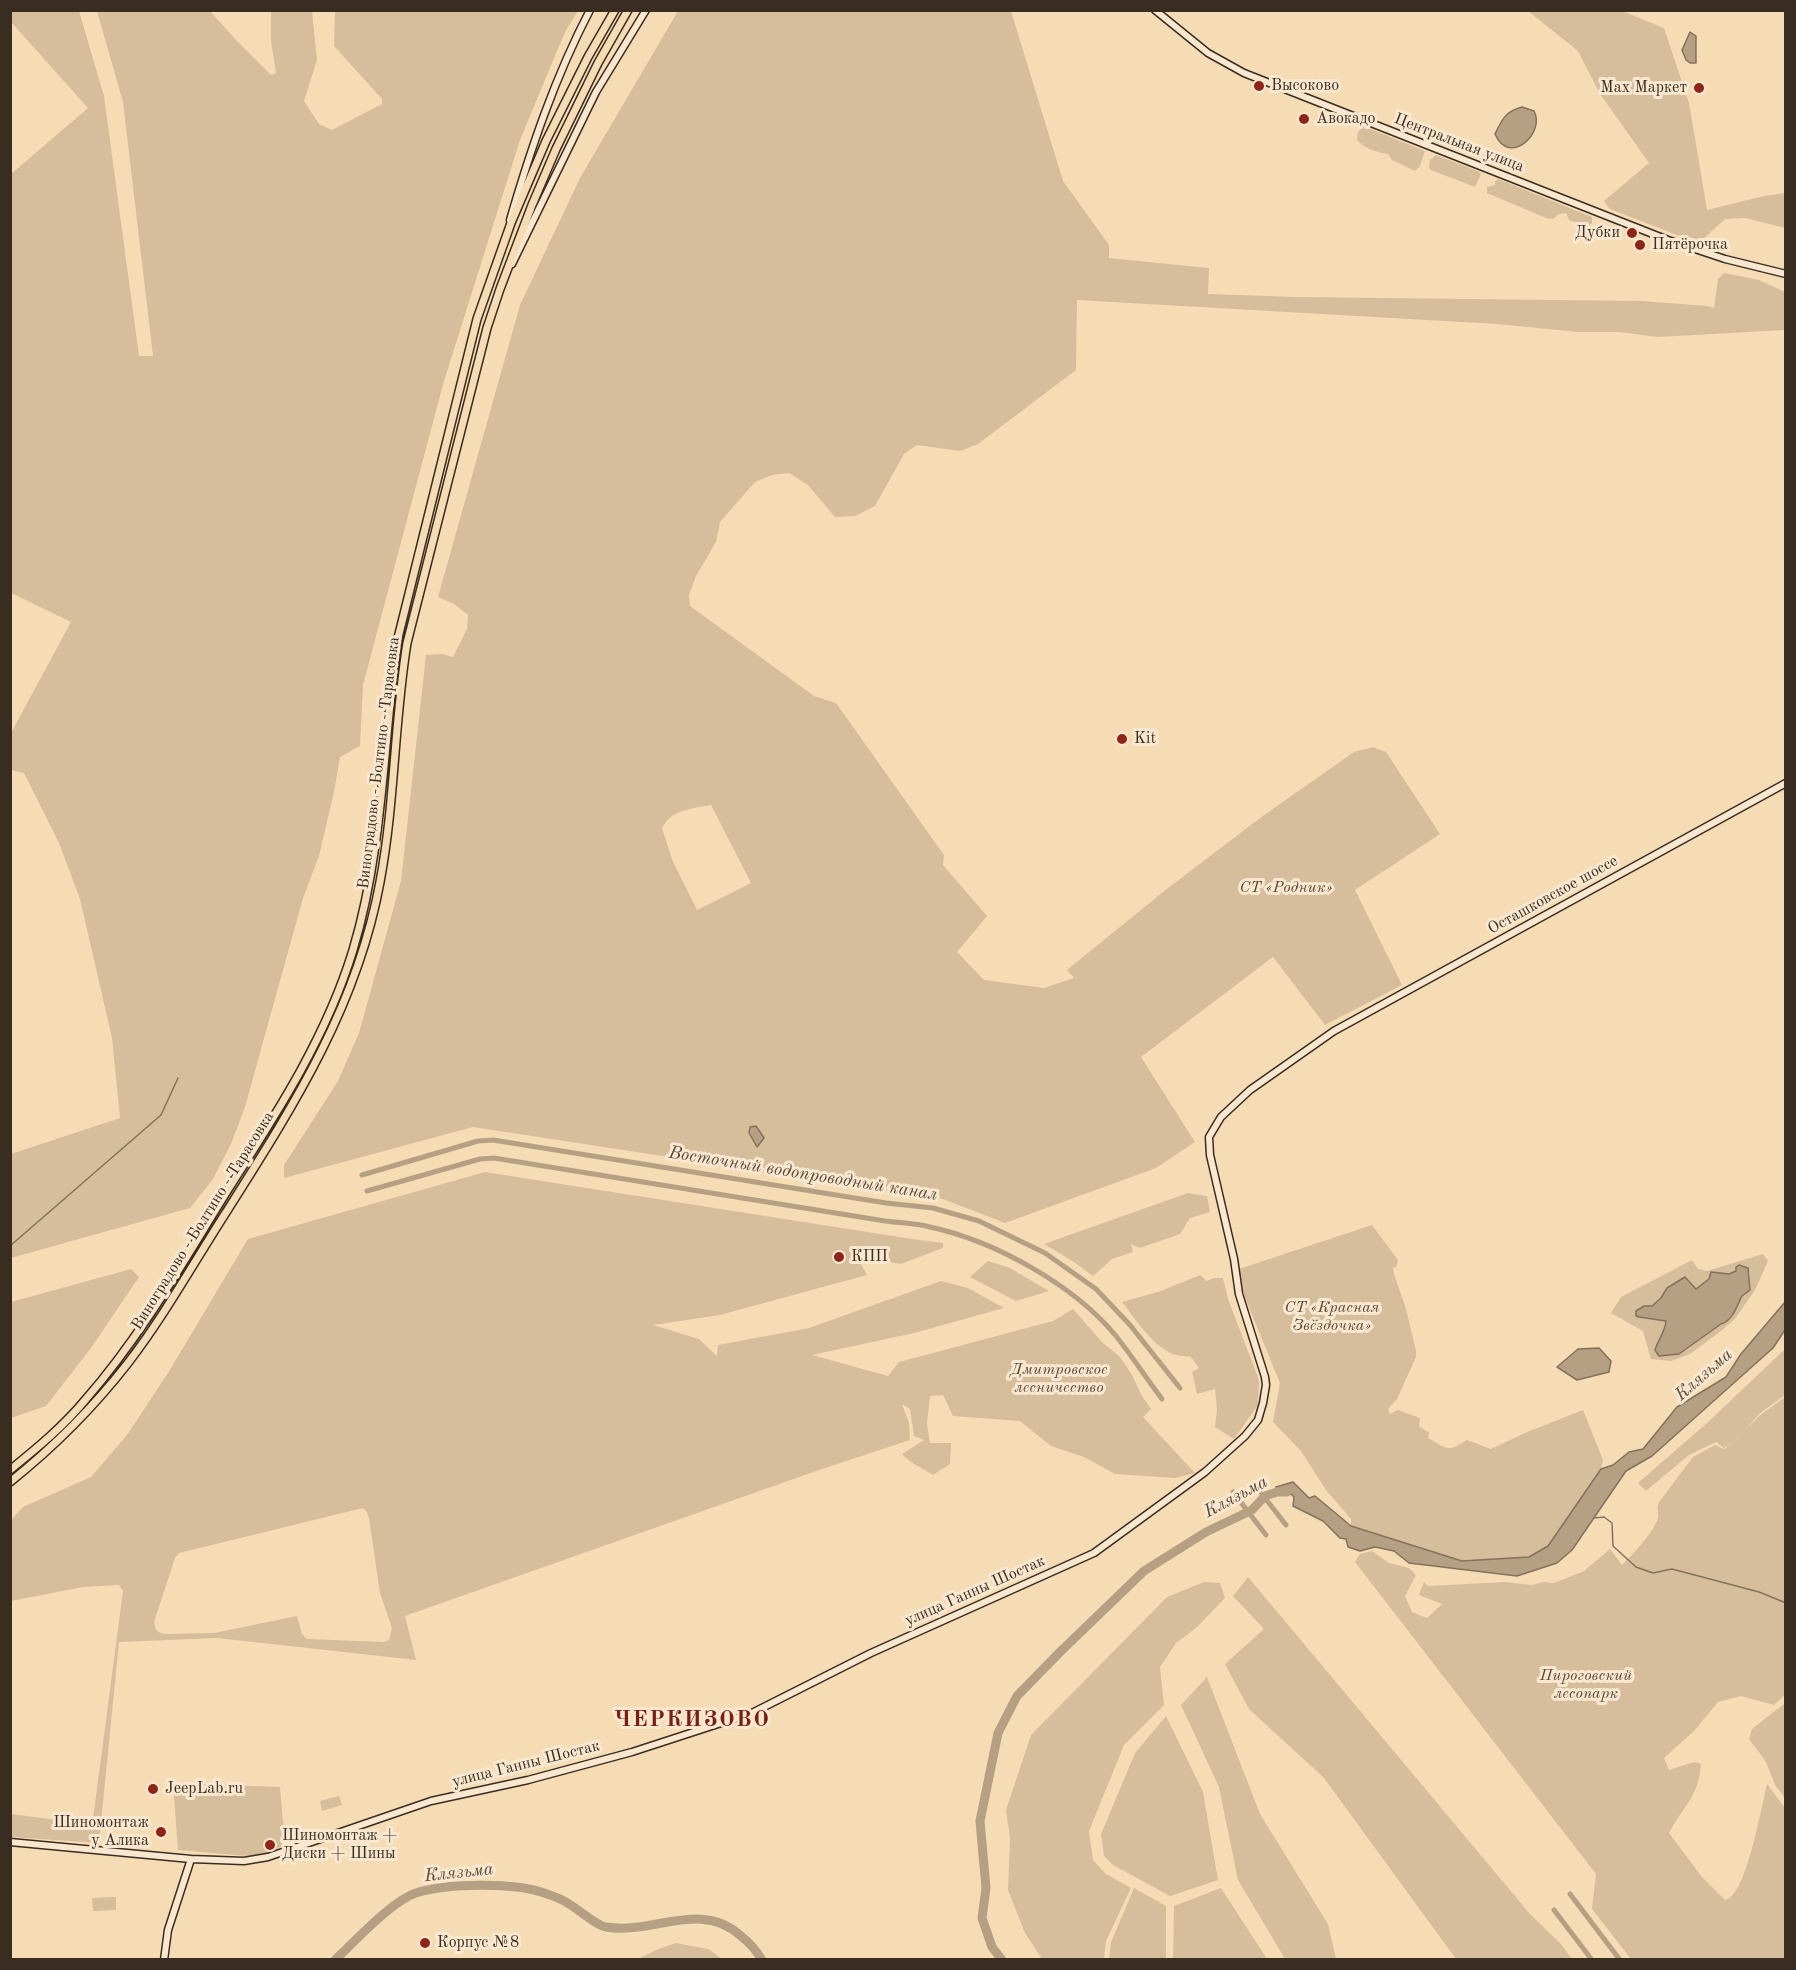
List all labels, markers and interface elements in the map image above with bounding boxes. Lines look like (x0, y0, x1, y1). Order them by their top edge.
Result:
place label: Высоково (1271, 76, 1339, 96)
place label: Мах Маркет (1600, 78, 1687, 98)
marker: Высоково (1252, 79, 1266, 93)
marker: Мах Маркет (1692, 81, 1706, 95)
place label: Авокадо (1316, 109, 1376, 129)
street label: Центральная улица (1391, 109, 1527, 177)
marker: Авокадо (1297, 112, 1311, 126)
place label: Дубки (1575, 223, 1620, 243)
marker: Дубки (1625, 226, 1639, 240)
place label: Пятёрочка (1652, 235, 1728, 255)
marker: Пятёрочка (1633, 238, 1647, 252)
street label: Виноградово - Болтино - Тарасовка (354, 636, 404, 890)
place label: Kit (1134, 729, 1156, 749)
marker: Kit (1115, 732, 1129, 746)
street label: Осташковское шоссе (1485, 851, 1621, 939)
park label: СТ «Родник» (1239, 878, 1333, 898)
street label: Виноградово - Болтино - Тарасовка (128, 1108, 278, 1334)
water label: Восточный водопроводный канал (667, 1142, 939, 1206)
place label: КПП (851, 1247, 888, 1267)
marker: КПП (832, 1250, 846, 1264)
park label: СТ «Красная Звёздочка» (1285, 1298, 1379, 1336)
water label: Клязьма (1671, 1344, 1737, 1406)
park label: Дмитровское лесничество (1011, 1360, 1107, 1398)
water label: Клязьма (1200, 1471, 1272, 1523)
street label: улица Ганны Шостак (902, 1551, 1048, 1631)
park label: Пироговский лесопарк (1540, 1666, 1632, 1704)
district label: ЧЕРКИЗОВО (614, 1707, 770, 1733)
street label: улица Ганны Шостак (450, 1736, 602, 1792)
place label: JeepLab.ru (165, 1779, 243, 1799)
marker: JeepLab.ru (146, 1782, 160, 1796)
place label: Шиномонтаж у Алика (53, 1813, 149, 1851)
marker: Шиномонтаж у Алика (154, 1825, 168, 1839)
place label: Шиномонтаж + Диски + Шины (282, 1826, 397, 1864)
marker: Шиномонтаж + Диски + Шины (263, 1838, 277, 1852)
water label: Клязьма (423, 1859, 495, 1887)
place label: Корпус №8 (437, 1933, 519, 1953)
marker: Корпус №8 (418, 1936, 432, 1950)

